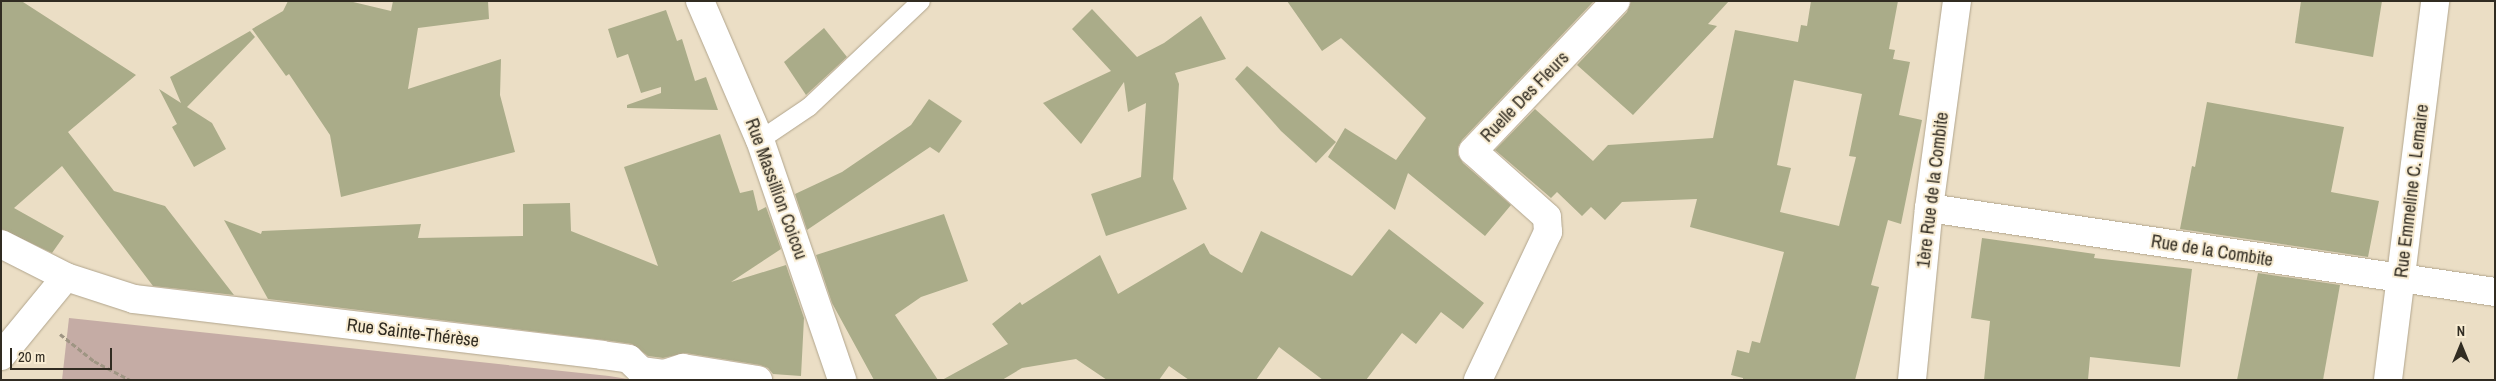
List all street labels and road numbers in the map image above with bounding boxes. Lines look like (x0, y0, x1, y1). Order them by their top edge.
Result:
street label: Ruelle Des Fleurs (1476, 47, 1574, 147)
street label: Rue Emmeline C. Lemaire (2391, 103, 2433, 279)
street label: 1ère Rue de la Combite (1913, 111, 1953, 269)
street label: Rue Massillion Coicou (740, 116, 812, 262)
street label: Rue de la Combite (2150, 231, 2274, 271)
street label: Rue Sainte-Thérèse (346, 314, 480, 352)

